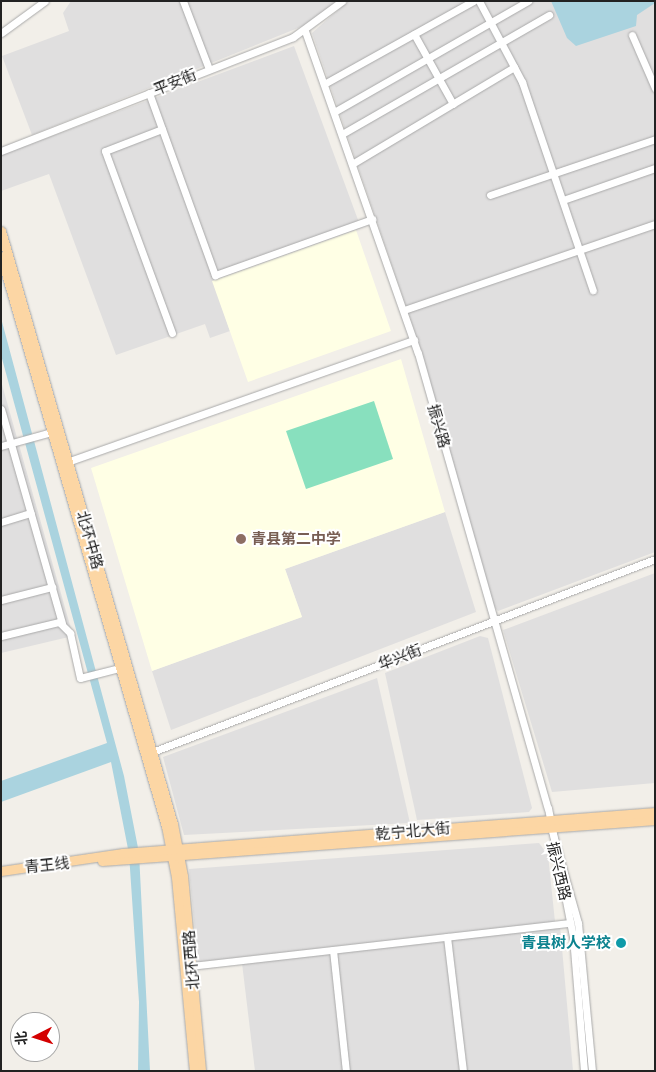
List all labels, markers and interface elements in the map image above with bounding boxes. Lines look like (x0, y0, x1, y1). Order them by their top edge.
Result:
street label: 平安街 (151, 65, 199, 99)
street label: 振兴路 (424, 402, 454, 450)
street label: 北环中路 (73, 509, 107, 571)
place label: 青县第二中学 (251, 530, 341, 548)
marker: 青县第二中学 (235, 533, 247, 545)
street label: 华兴街 (376, 641, 424, 673)
street label: 乾宁北大街 (375, 819, 451, 843)
street label: 振兴西路 (543, 840, 575, 902)
street label: 青王线 (24, 854, 70, 876)
street label: 北环西路 (179, 929, 203, 991)
place label: 青县树人学校 (521, 934, 611, 952)
marker: 青县树人学校 (615, 937, 627, 949)
north arrow (10, 1012, 60, 1062)
text: 北 (10, 1030, 32, 1046)

